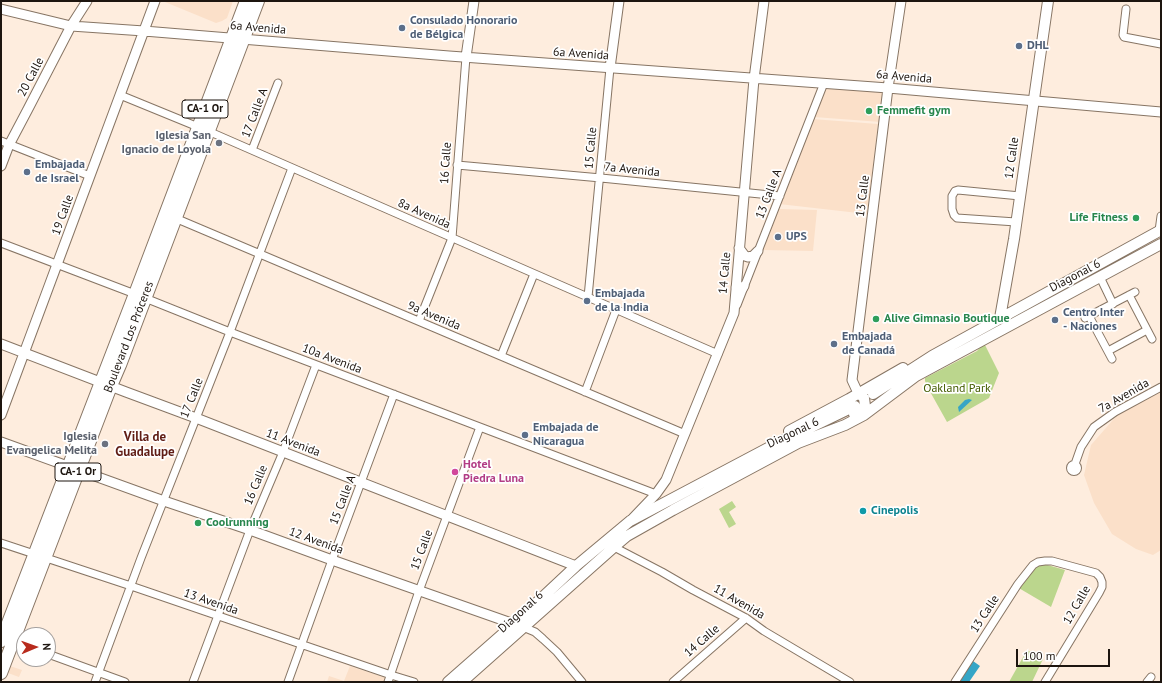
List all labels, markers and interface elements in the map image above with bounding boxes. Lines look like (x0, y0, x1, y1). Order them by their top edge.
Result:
place label: Consulado Honorario de Bélgica (410, 14, 517, 42)
street label: 6a Avenida (229, 18, 287, 38)
marker: Consulado Honorario de Bélgica (397, 23, 407, 33)
place label: DHL (1027, 39, 1049, 53)
marker: DHL (1014, 41, 1024, 51)
street label: 6a Avenida (552, 45, 610, 63)
street label: 20 Calle (15, 55, 47, 99)
street label: 6a Avenida (875, 67, 933, 87)
street label: 17 Calle A (239, 86, 271, 140)
road number: CA-1 Or (182, 100, 228, 118)
place label: Femmefit gym (877, 104, 950, 118)
marker: Femmefit gym (864, 106, 874, 116)
street label: 15 Calle (582, 126, 600, 170)
place label: Iglesia San Ignacio de Loyola (122, 129, 211, 157)
street label: 12 Calle (1002, 136, 1022, 180)
marker: Iglesia San Ignacio de Loyola (214, 138, 224, 148)
street label: 16 Calle (437, 142, 455, 184)
place label: Embajada de Israel (35, 158, 85, 186)
street label: 7a Avenida (604, 160, 660, 180)
marker: Embajada de Israel (22, 167, 32, 177)
street label: 13 Calle A (753, 167, 785, 221)
street label: 13 Calle (853, 174, 873, 218)
street label: 19 Calle (49, 193, 77, 237)
street label: 8a Avenida (395, 196, 453, 232)
place label: Life Fitness (1069, 211, 1128, 225)
marker: Life Fitness (1131, 213, 1141, 223)
place label: UPS (786, 230, 807, 244)
marker: UPS (773, 232, 783, 242)
street label: 14 Calle (716, 251, 734, 295)
street label: Diagonal 6 (1047, 257, 1103, 295)
street label: Boulevard Los Próceres (101, 279, 157, 395)
place label: Embajada de la India (595, 287, 649, 315)
marker: Embajada de la India (582, 296, 592, 306)
street label: 9a Avenida (405, 298, 463, 334)
place label: Centro Inter - Naciones (1063, 306, 1124, 334)
place label: Alive Gimnasio Boutique (884, 312, 1010, 326)
marker: Alive Gimnasio Boutique (871, 314, 881, 324)
marker: Centro Inter - Naciones (1050, 315, 1060, 325)
place label: Embajada de Canadá (842, 330, 895, 358)
marker: Embajada de Canadá (829, 339, 839, 349)
street label: 10a Avenida (300, 341, 364, 377)
street label: 17 Calle (177, 376, 207, 420)
street label: 7a Avenida (1096, 376, 1152, 416)
park label: Oakland Park (923, 382, 991, 396)
street label: Diagonal 6 (765, 415, 821, 451)
place label: Embajada de Nicaragua (533, 421, 598, 449)
street label: 11 Avenida (264, 426, 322, 460)
district label: Villa de Guadalupe (115, 429, 175, 460)
place label: Iglesia Evangelica Melita (6, 430, 97, 458)
marker: Embajada de Nicaragua (520, 430, 530, 440)
marker: Iglesia Evangelica Melita (100, 439, 110, 449)
place label: Hotel Piedra Luna (463, 458, 524, 486)
road number: CA-1 Or (55, 463, 101, 481)
street label: 16 Calle (241, 463, 271, 507)
marker: Hotel Piedra Luna (450, 467, 460, 477)
street label: 15 Calle A (327, 473, 359, 527)
place label: Cinepolis (871, 504, 918, 518)
marker: Cinepolis (858, 506, 868, 516)
place label: Coolrunning (206, 516, 269, 530)
marker: Coolrunning (193, 518, 203, 528)
street label: 12 Avenida (287, 525, 345, 557)
street label: 15 Calle (408, 528, 436, 572)
street label: 11 Avenida (711, 582, 767, 622)
street label: 12 Calle (1060, 583, 1094, 627)
street label: 13 Avenida (182, 586, 240, 618)
street label: Diagonal 6 (496, 588, 546, 636)
street label: 13 Calle (968, 592, 1002, 636)
street label: 14 Calle (681, 622, 723, 660)
north arrow (16, 627, 56, 667)
scale bar (1018, 641, 1112, 667)
text: N (40, 643, 54, 650)
text: 100 m (1023, 648, 1056, 663)

